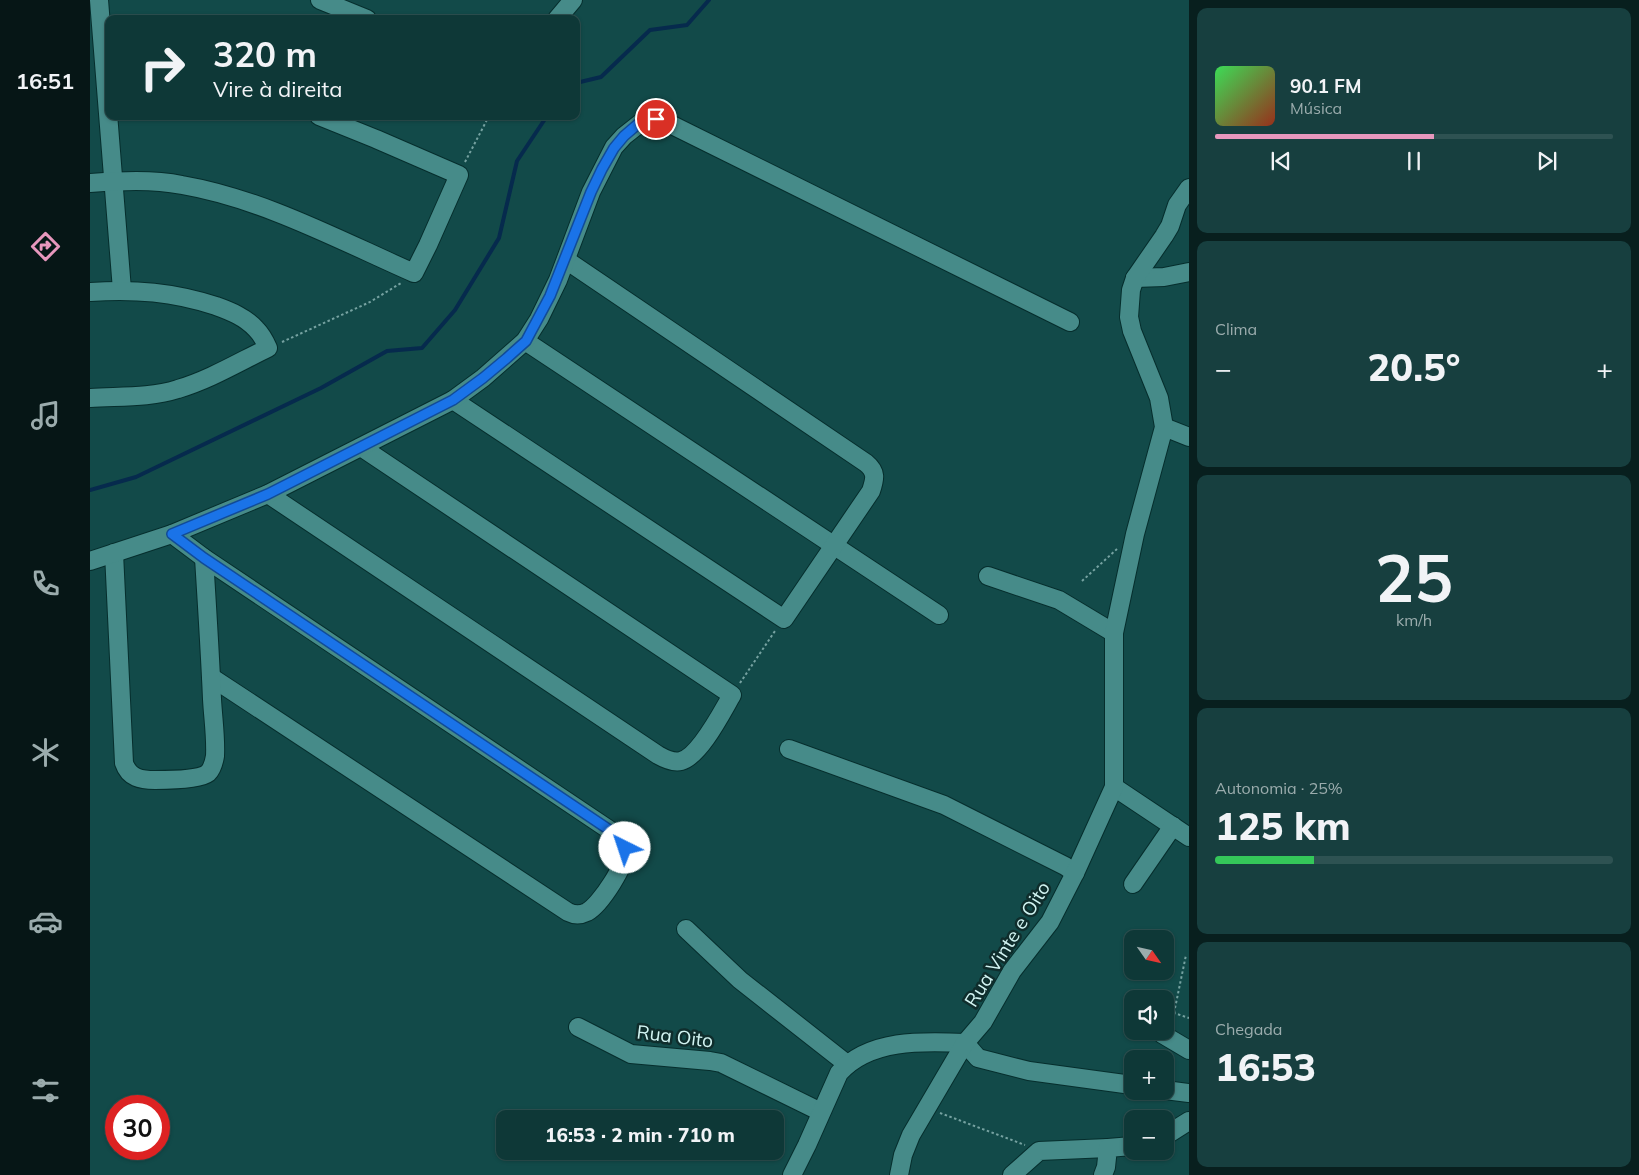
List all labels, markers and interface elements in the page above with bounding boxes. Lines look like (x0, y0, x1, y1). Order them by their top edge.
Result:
text: 320 m (213, 32, 317, 76)
icon: right (130, 35, 195, 100)
text: 16:51 (16, 67, 74, 95)
text: 90.1 FM (1290, 74, 1362, 98)
text: Vire à direita (213, 75, 342, 103)
pin (635, 98, 677, 140)
text: Música (1290, 98, 1342, 118)
icon: arrive (642, 105, 670, 133)
icon: previous (1267, 147, 1295, 175)
icon: pause (1400, 147, 1428, 175)
icon: next (1533, 147, 1561, 175)
icon: directions (28, 229, 63, 264)
text: Clima (1215, 319, 1257, 339)
text: 20.5° (1368, 343, 1460, 391)
text: − (1215, 351, 1232, 386)
text: + (1596, 351, 1613, 386)
icon: music (28, 398, 63, 433)
text: 25 (1375, 537, 1453, 618)
icon: phone (28, 566, 63, 601)
text: km/h (1396, 610, 1432, 630)
icon: climate (28, 735, 63, 770)
text: Autonomia · 25% (1215, 778, 1343, 798)
text: 125 km (1215, 802, 1351, 850)
position arrow (598, 821, 650, 873)
street label: Rua Vinte e Oito (959, 877, 1055, 1011)
icon: car (28, 904, 63, 939)
north arrow (1124, 930, 1174, 980)
map controls (1124, 930, 1174, 1160)
button: sound (1124, 990, 1174, 1040)
street label: Rua Oito (635, 1019, 715, 1053)
text: Chegada (1215, 1019, 1282, 1039)
text: 16:53 (1215, 1043, 1316, 1091)
button: + (1124, 1050, 1174, 1100)
icon: filters (28, 1073, 63, 1108)
speed limit sign: 30 (105, 1095, 170, 1160)
button: − (1124, 1110, 1174, 1160)
text: 16:53 · 2 min · 710 m (545, 1123, 735, 1147)

